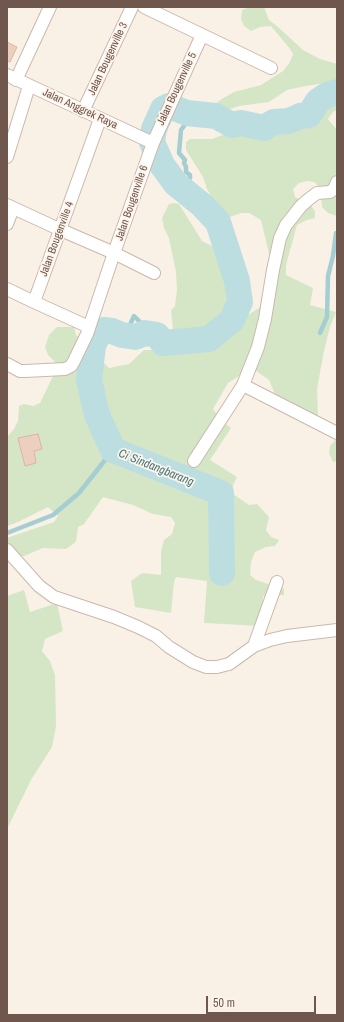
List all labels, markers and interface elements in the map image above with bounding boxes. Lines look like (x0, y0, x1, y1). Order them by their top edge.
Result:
street label: Jalan Bougenville 3 (85, 21, 131, 97)
street label: Jalan Bougenville 5 (154, 51, 200, 127)
street label: Jalan Anggrek Raya (40, 86, 120, 132)
street label: Jalan Bougenville 6 (113, 164, 151, 242)
street label: Jalan Bougenville 4 (37, 200, 77, 278)
water label: Ci Sindangbarang (116, 446, 196, 490)
scale bar (208, 988, 318, 1014)
text: 50 m (213, 995, 235, 1011)

